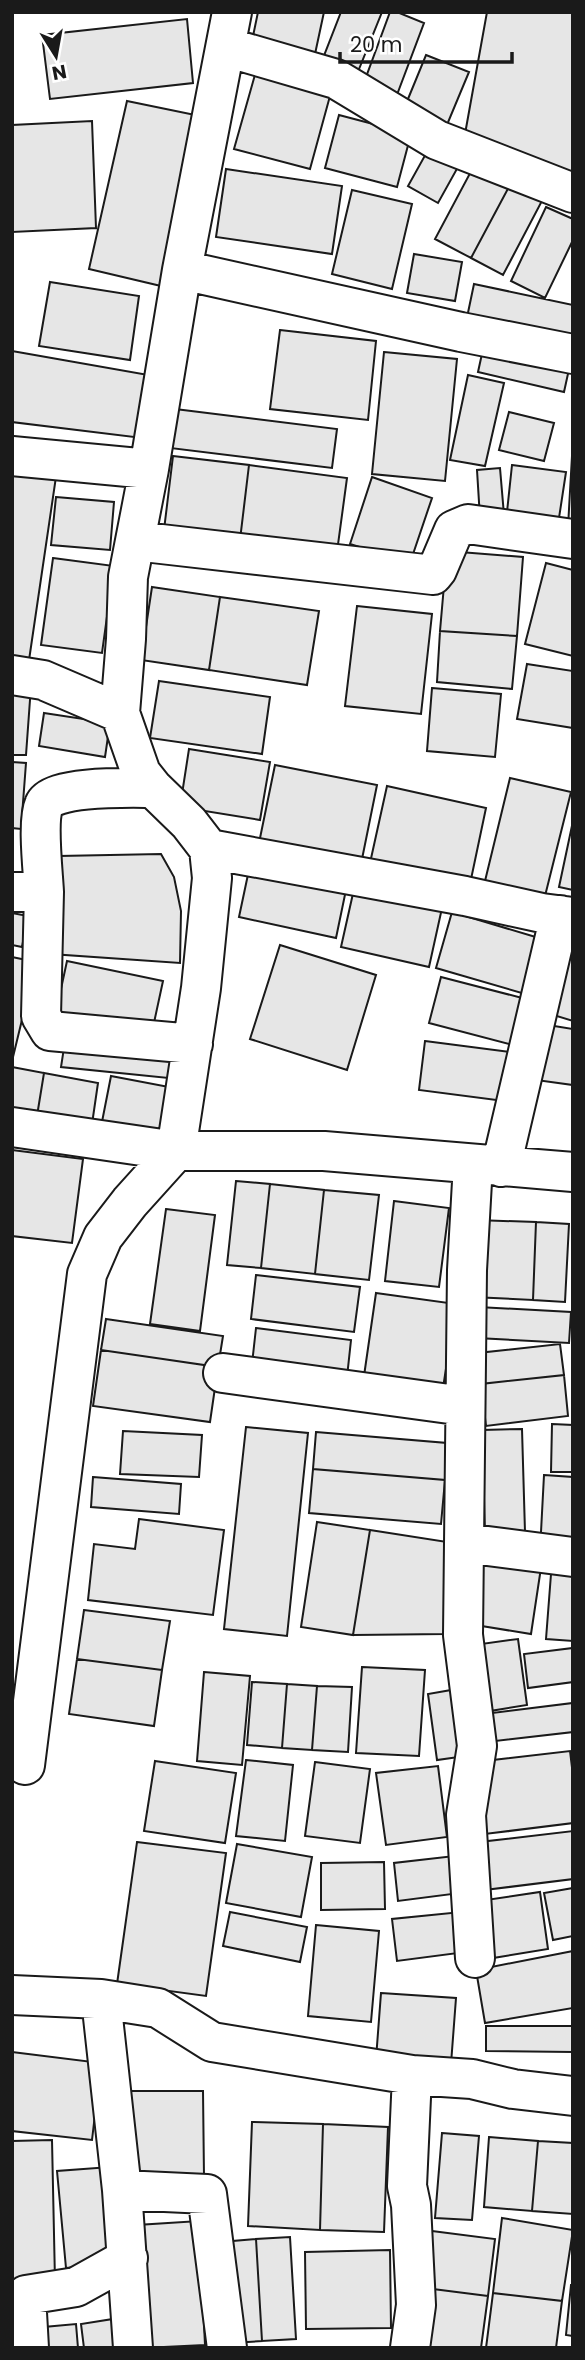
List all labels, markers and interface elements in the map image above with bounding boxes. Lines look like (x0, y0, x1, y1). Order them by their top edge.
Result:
north arrow (21, 21, 91, 91)
scale bar (340, 21, 512, 65)
text: 20 m (350, 30, 403, 59)
text: N (50, 58, 69, 87)

